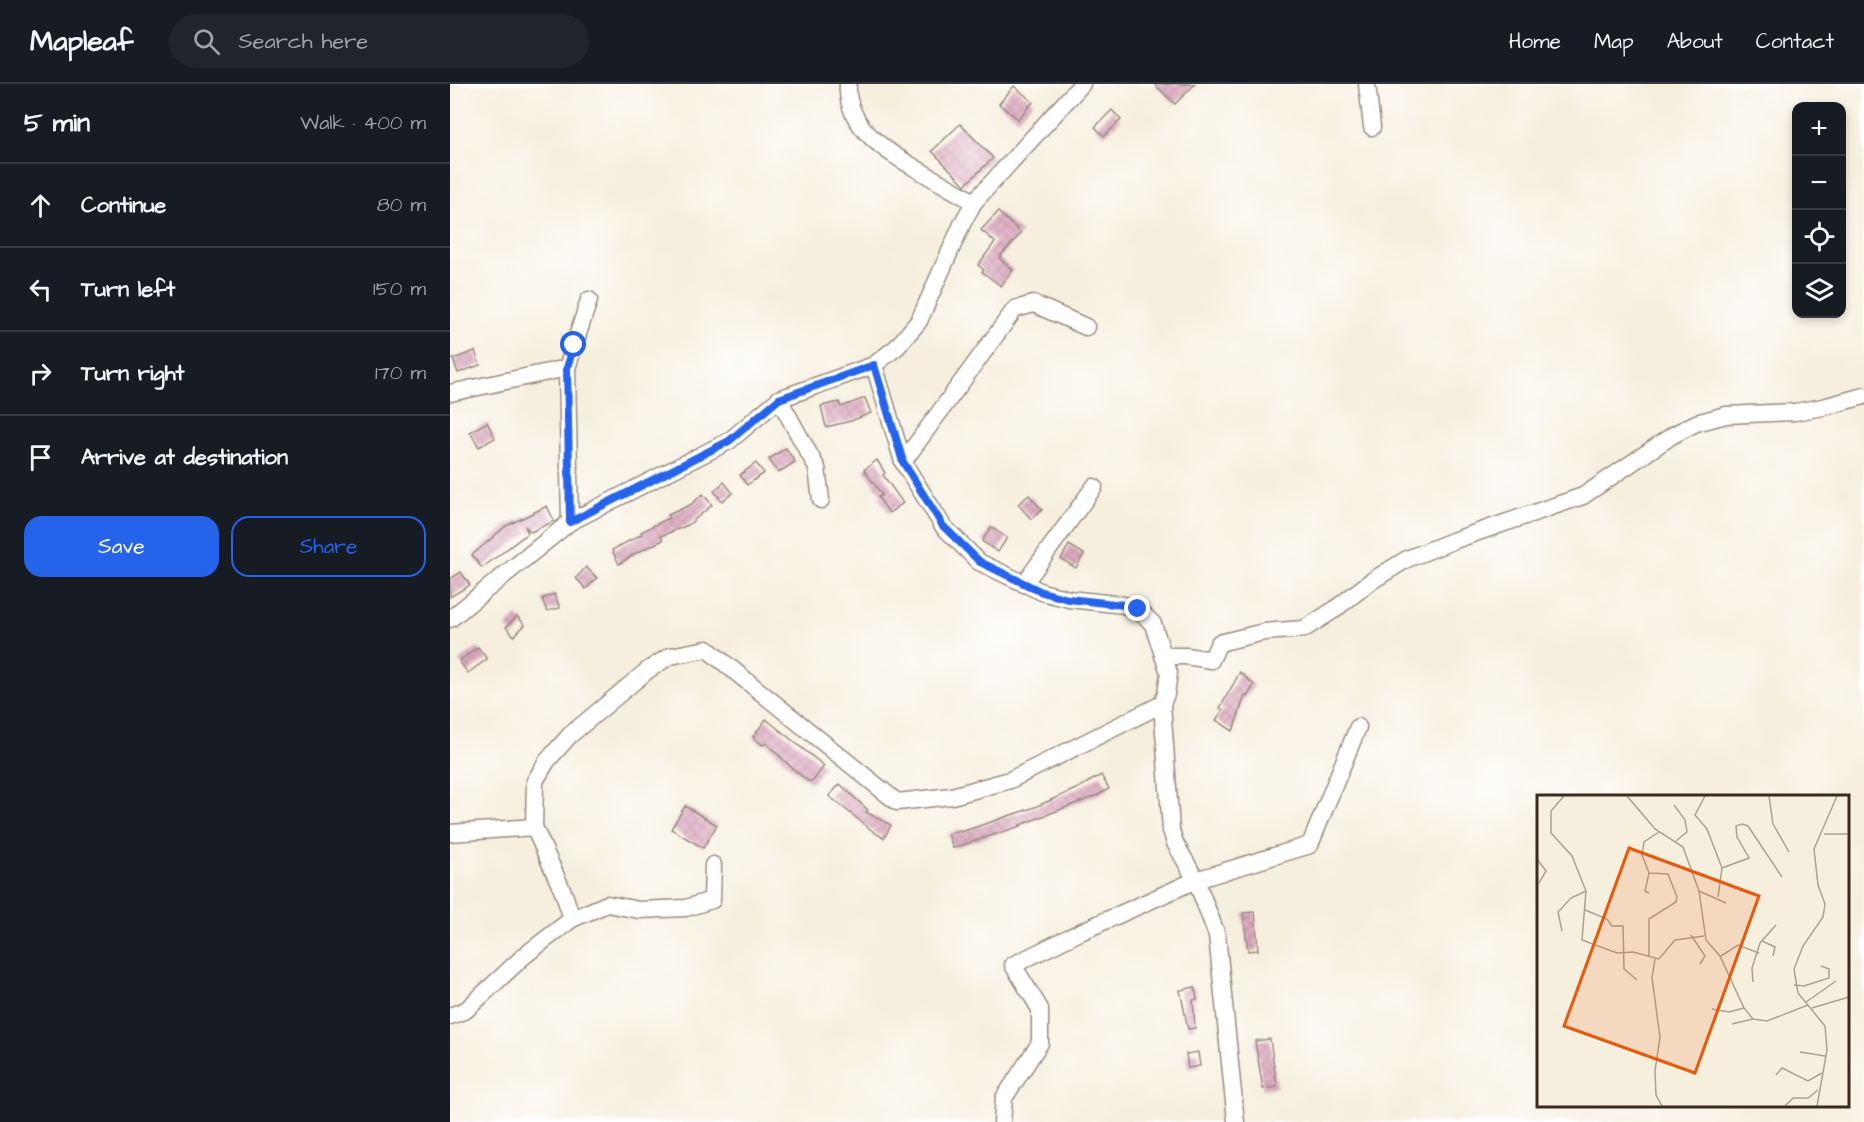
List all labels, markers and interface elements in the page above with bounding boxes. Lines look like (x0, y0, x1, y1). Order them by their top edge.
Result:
search box (169, 14, 589, 68)
text: Mapleaf (30, 22, 133, 61)
icon: search (190, 25, 223, 58)
text: Search here (238, 26, 368, 57)
text: Home (1509, 27, 1561, 56)
text: Map (1594, 27, 1634, 56)
text: About (1667, 27, 1723, 56)
text: Contact (1756, 27, 1834, 56)
map controls (1792, 102, 1846, 318)
button: + (1792, 102, 1846, 156)
text: 5 min (24, 105, 90, 141)
text: Walk · 400 m (300, 109, 426, 137)
button: − (1792, 156, 1846, 210)
icon: ahead (24, 189, 57, 222)
text: Continue (81, 190, 166, 221)
text: 80 m (377, 191, 426, 219)
button: locate (1792, 210, 1846, 264)
button: layers (1792, 264, 1846, 318)
icon: left (24, 273, 57, 306)
text: Turn left (81, 274, 175, 305)
text: 150 m (373, 275, 426, 303)
route start (560, 331, 586, 357)
icon: right (24, 357, 57, 390)
text: Turn right (81, 358, 184, 389)
text: 170 m (375, 359, 426, 387)
icon: arrive (24, 441, 57, 474)
text: Arrive at destination (81, 442, 288, 473)
button: Save (24, 516, 219, 577)
button: Share (231, 516, 426, 577)
route end (1124, 595, 1150, 621)
inset map (1537, 795, 1849, 1107)

